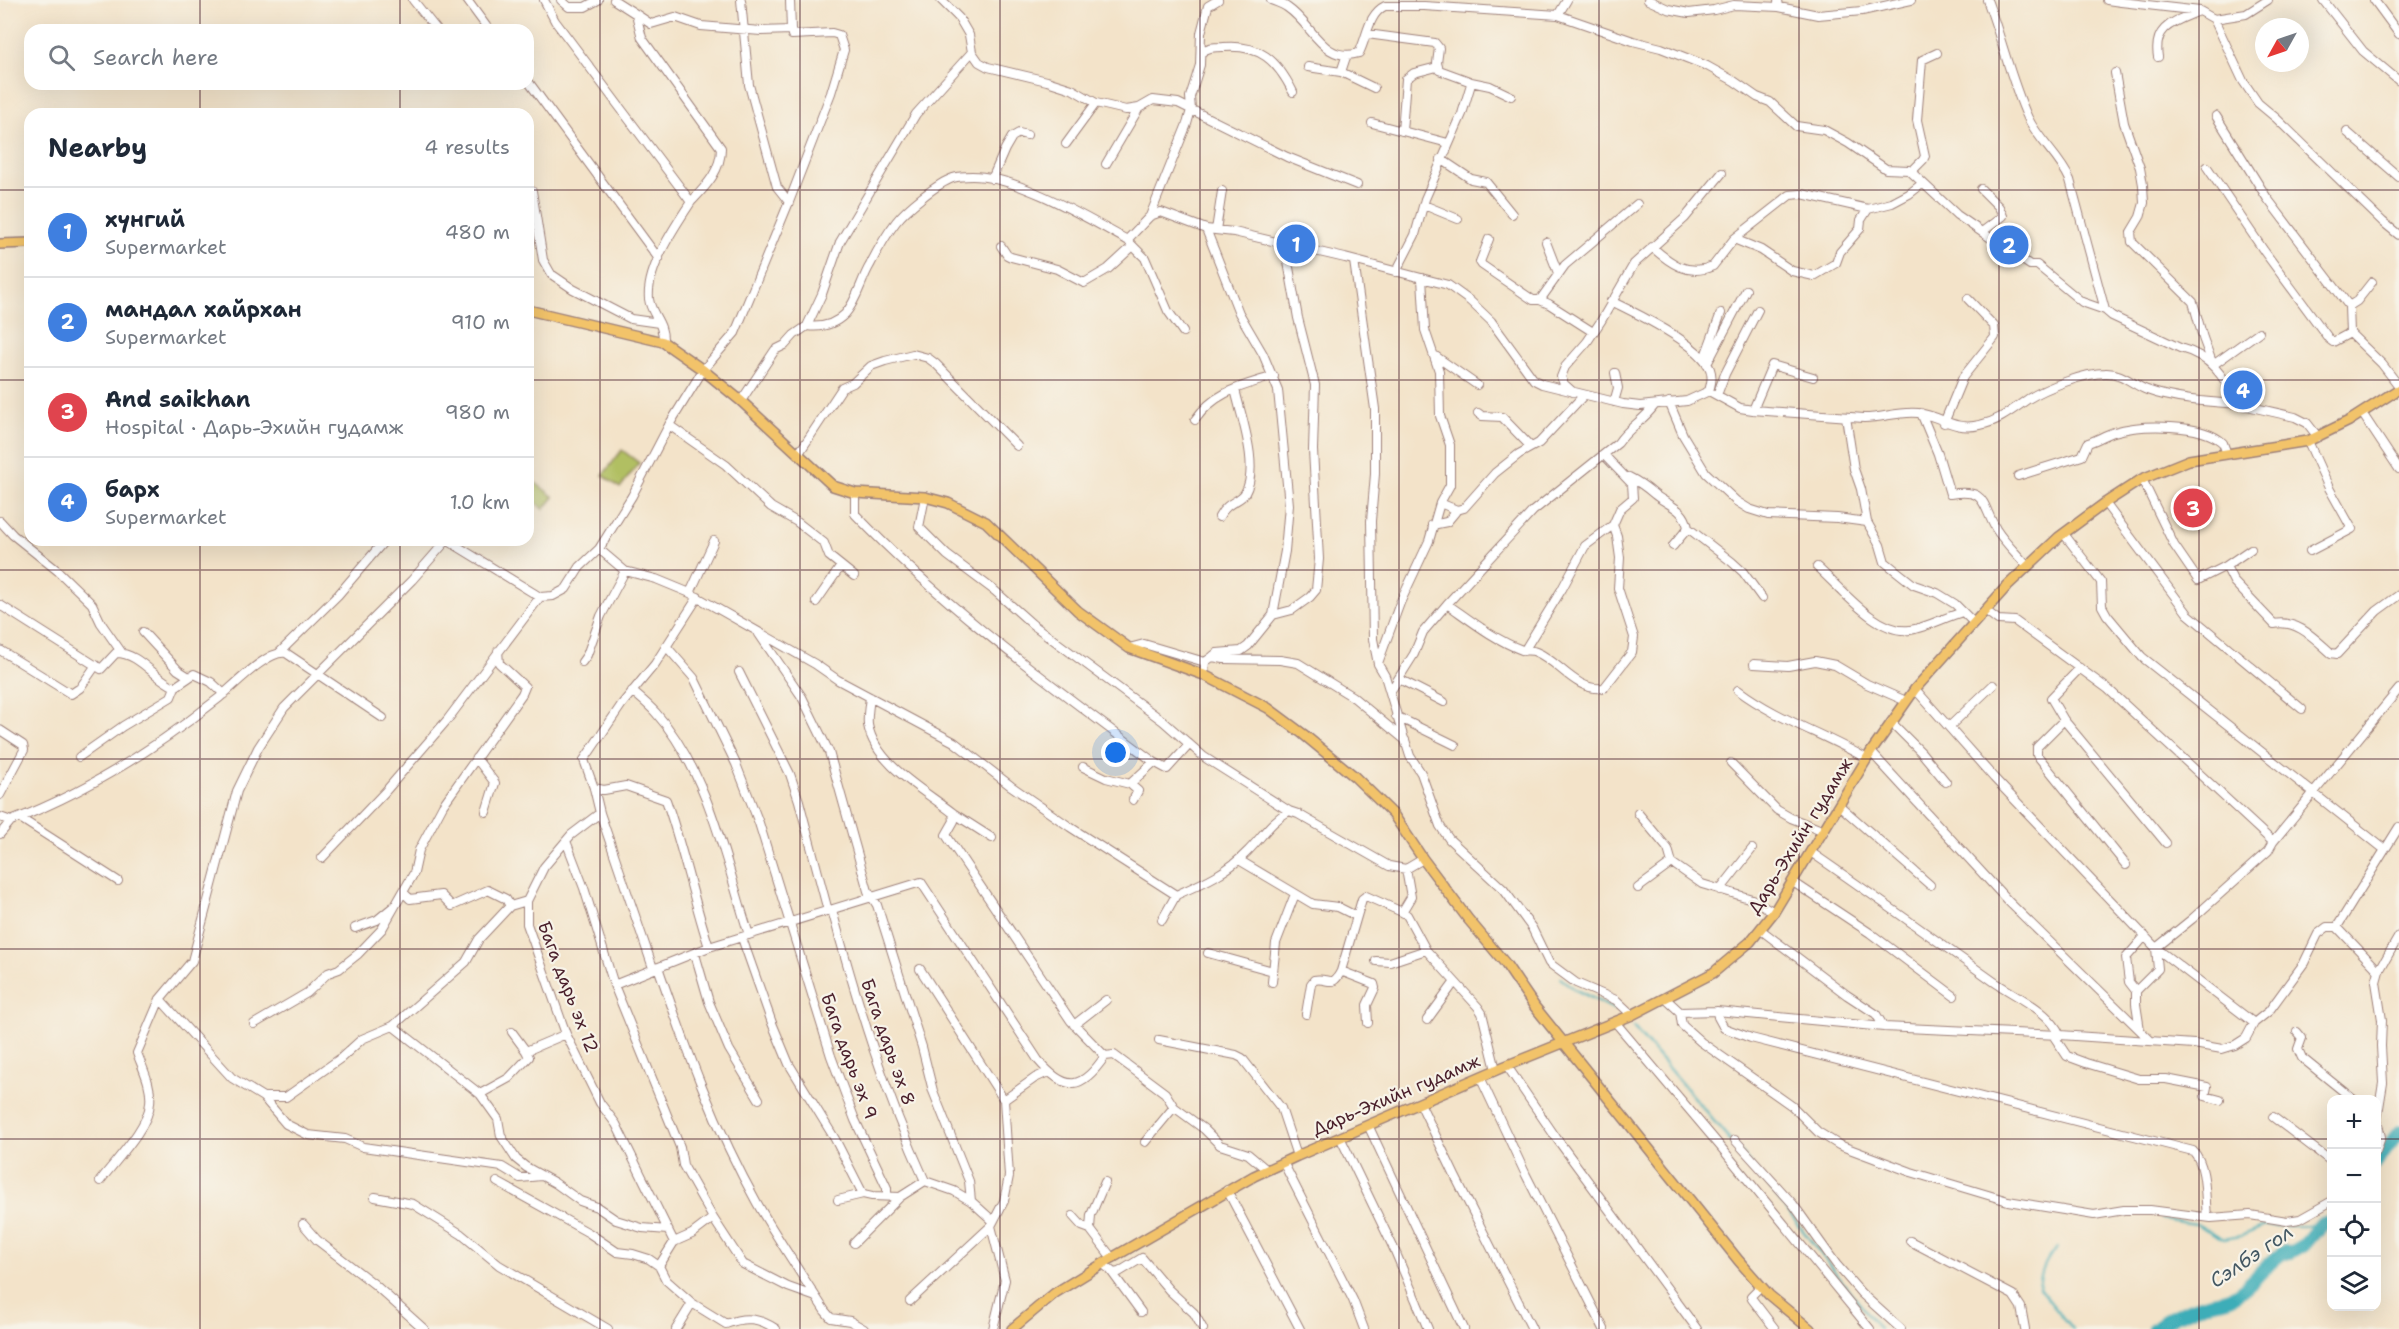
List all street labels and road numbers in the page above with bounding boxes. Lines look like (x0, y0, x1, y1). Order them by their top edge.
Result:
street label: Дарь-Эхийн гудамж (1742, 753, 1858, 919)
street label: Бага дарь эх 12 (532, 918, 604, 1056)
street label: Бага дарь эх 8 (855, 975, 921, 1109)
street label: Бага дарь эх 9 (815, 990, 883, 1122)
street label: Дарь-Эхийн гудамж (1308, 1049, 1484, 1141)

